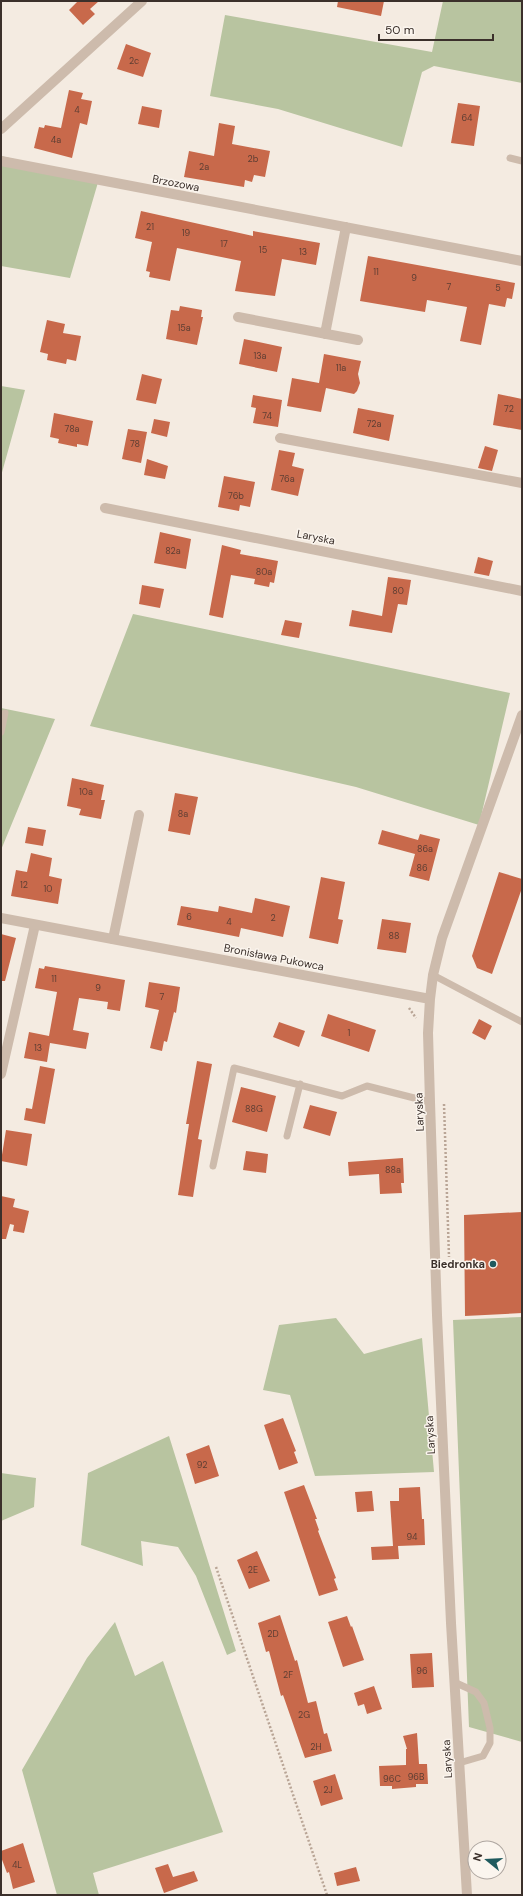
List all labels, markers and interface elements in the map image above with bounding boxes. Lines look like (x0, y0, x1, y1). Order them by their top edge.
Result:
scale bar (379, 16, 493, 42)
text: 50 m (385, 22, 414, 38)
house number: 2c (129, 55, 139, 67)
house number: 4 (74, 104, 80, 116)
house number: 64 (461, 112, 473, 124)
house number: 4a (51, 134, 61, 146)
house number: 2b (248, 153, 259, 165)
house number: 2a (199, 161, 209, 173)
street label: Brzozowa (151, 172, 201, 194)
house number: 21 (146, 221, 154, 233)
house number: 19 (182, 227, 191, 239)
house number: 17 (220, 238, 228, 250)
house number: 15 (259, 244, 267, 256)
house number: 13 (299, 246, 307, 258)
house number: 11 (373, 266, 379, 278)
house number: 9 (411, 272, 417, 284)
house number: 7 (447, 281, 452, 293)
house number: 5 (495, 282, 501, 294)
house number: 15a (177, 322, 191, 334)
house number: 13a (253, 350, 267, 362)
house number: 11a (336, 362, 346, 374)
house number: 72 (504, 403, 514, 415)
house number: 74 (262, 410, 272, 422)
house number: 72a (367, 418, 381, 430)
house number: 78a (64, 423, 80, 435)
house number: 78 (130, 438, 140, 450)
house number: 76a (279, 473, 295, 485)
house number: 76b (228, 490, 244, 502)
street label: Laryska (296, 526, 336, 548)
house number: 82a (165, 545, 181, 557)
house number: 80a (256, 566, 272, 578)
house number: 80 (392, 585, 404, 597)
house number: 10a (79, 786, 93, 798)
house number: 8a (178, 808, 188, 820)
house number: 86a (417, 843, 433, 855)
house number: 86 (416, 862, 428, 874)
house number: 12 (20, 879, 28, 891)
house number: 10 (44, 883, 52, 895)
house number: 6 (186, 911, 192, 923)
house number: 2 (270, 912, 276, 924)
house number: 4 (226, 916, 232, 928)
house number: 88 (389, 930, 399, 942)
street label: Bronisława Pukowca (223, 940, 325, 974)
house number: 11 (51, 973, 57, 985)
house number: 9 (95, 982, 101, 994)
house number: 7 (160, 991, 165, 1003)
house number: 1 (348, 1027, 351, 1039)
house number: 13 (34, 1042, 42, 1054)
street label: Laryska (411, 1092, 427, 1132)
house number: 88G (245, 1103, 263, 1115)
house number: 88a (385, 1164, 401, 1176)
place label: Biedronka (431, 1257, 485, 1271)
marker: Biedronka (488, 1259, 498, 1269)
street label: Laryska (422, 1415, 438, 1455)
house number: 92 (197, 1459, 207, 1471)
house number: 94 (406, 1531, 418, 1543)
house number: 2E (248, 1564, 258, 1576)
house number: 2D (267, 1628, 279, 1640)
house number: 96 (416, 1665, 428, 1677)
house number: 2F (283, 1669, 293, 1681)
house number: 2G (298, 1709, 310, 1721)
street label: Laryska (439, 1739, 455, 1779)
house number: 2H (310, 1741, 322, 1753)
house number: 96B (408, 1771, 424, 1783)
house number: 96C (383, 1773, 401, 1785)
house number: 2J (323, 1784, 333, 1796)
north arrow (467, 1840, 507, 1880)
text: N (470, 1851, 485, 1863)
house number: 4L (12, 1859, 22, 1871)

